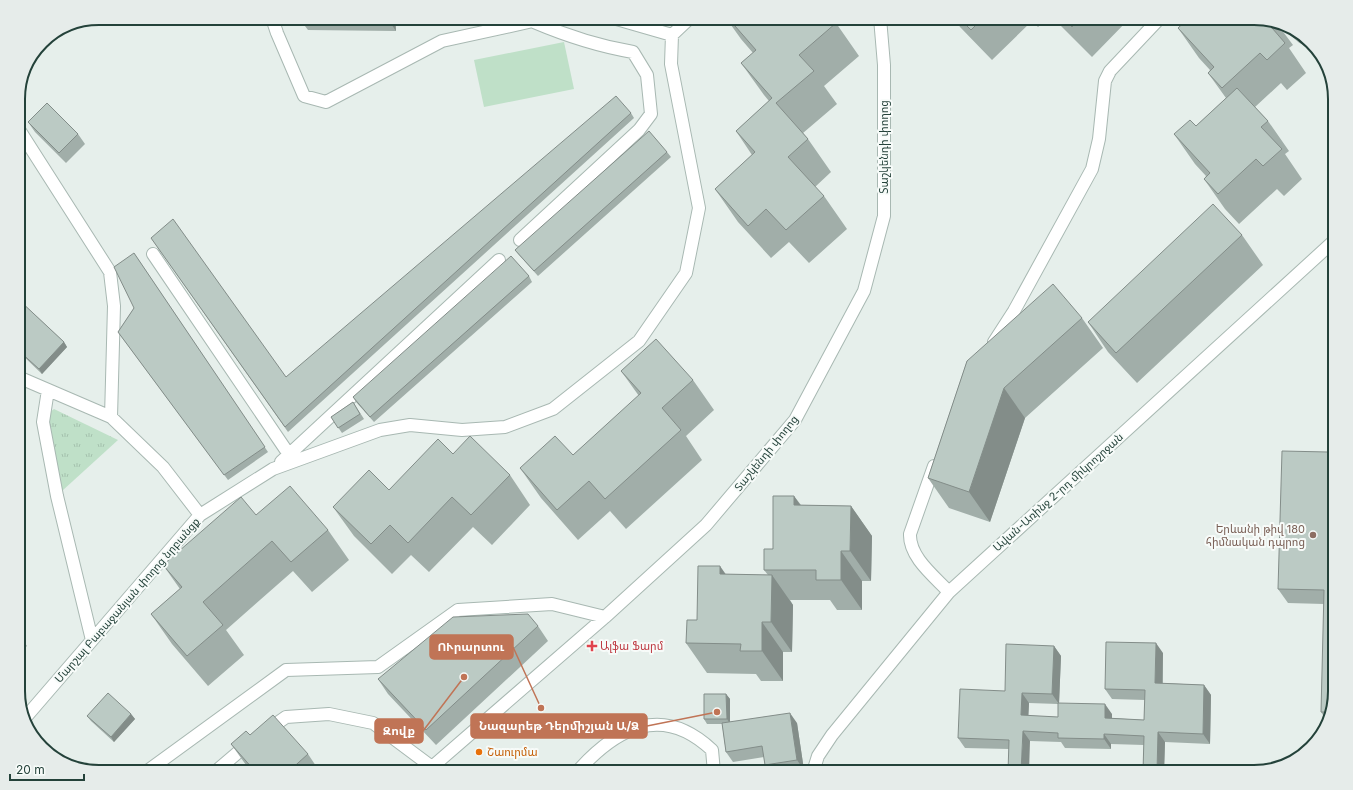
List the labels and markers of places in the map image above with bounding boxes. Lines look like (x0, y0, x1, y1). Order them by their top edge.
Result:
place label: Երևանի թիվ 180 հիմնական դպրոց (1206, 522, 1305, 549)
marker: Երևանի թիվ 180 հիմնական դպրոց (1308, 530, 1318, 540)
callout: ՈՒրարտու (430, 635, 513, 659)
place label: Ալֆա Ֆարմ (600, 639, 664, 653)
marker: Ալֆա Ֆարմ (587, 641, 597, 651)
callout: Նազարեթ Դերմիշյան Ա/Ձ (471, 714, 647, 738)
callout: Զովք (375, 719, 423, 743)
place label: Շաուրմա (487, 745, 538, 759)
marker: Շաուրմա (474, 747, 484, 757)

